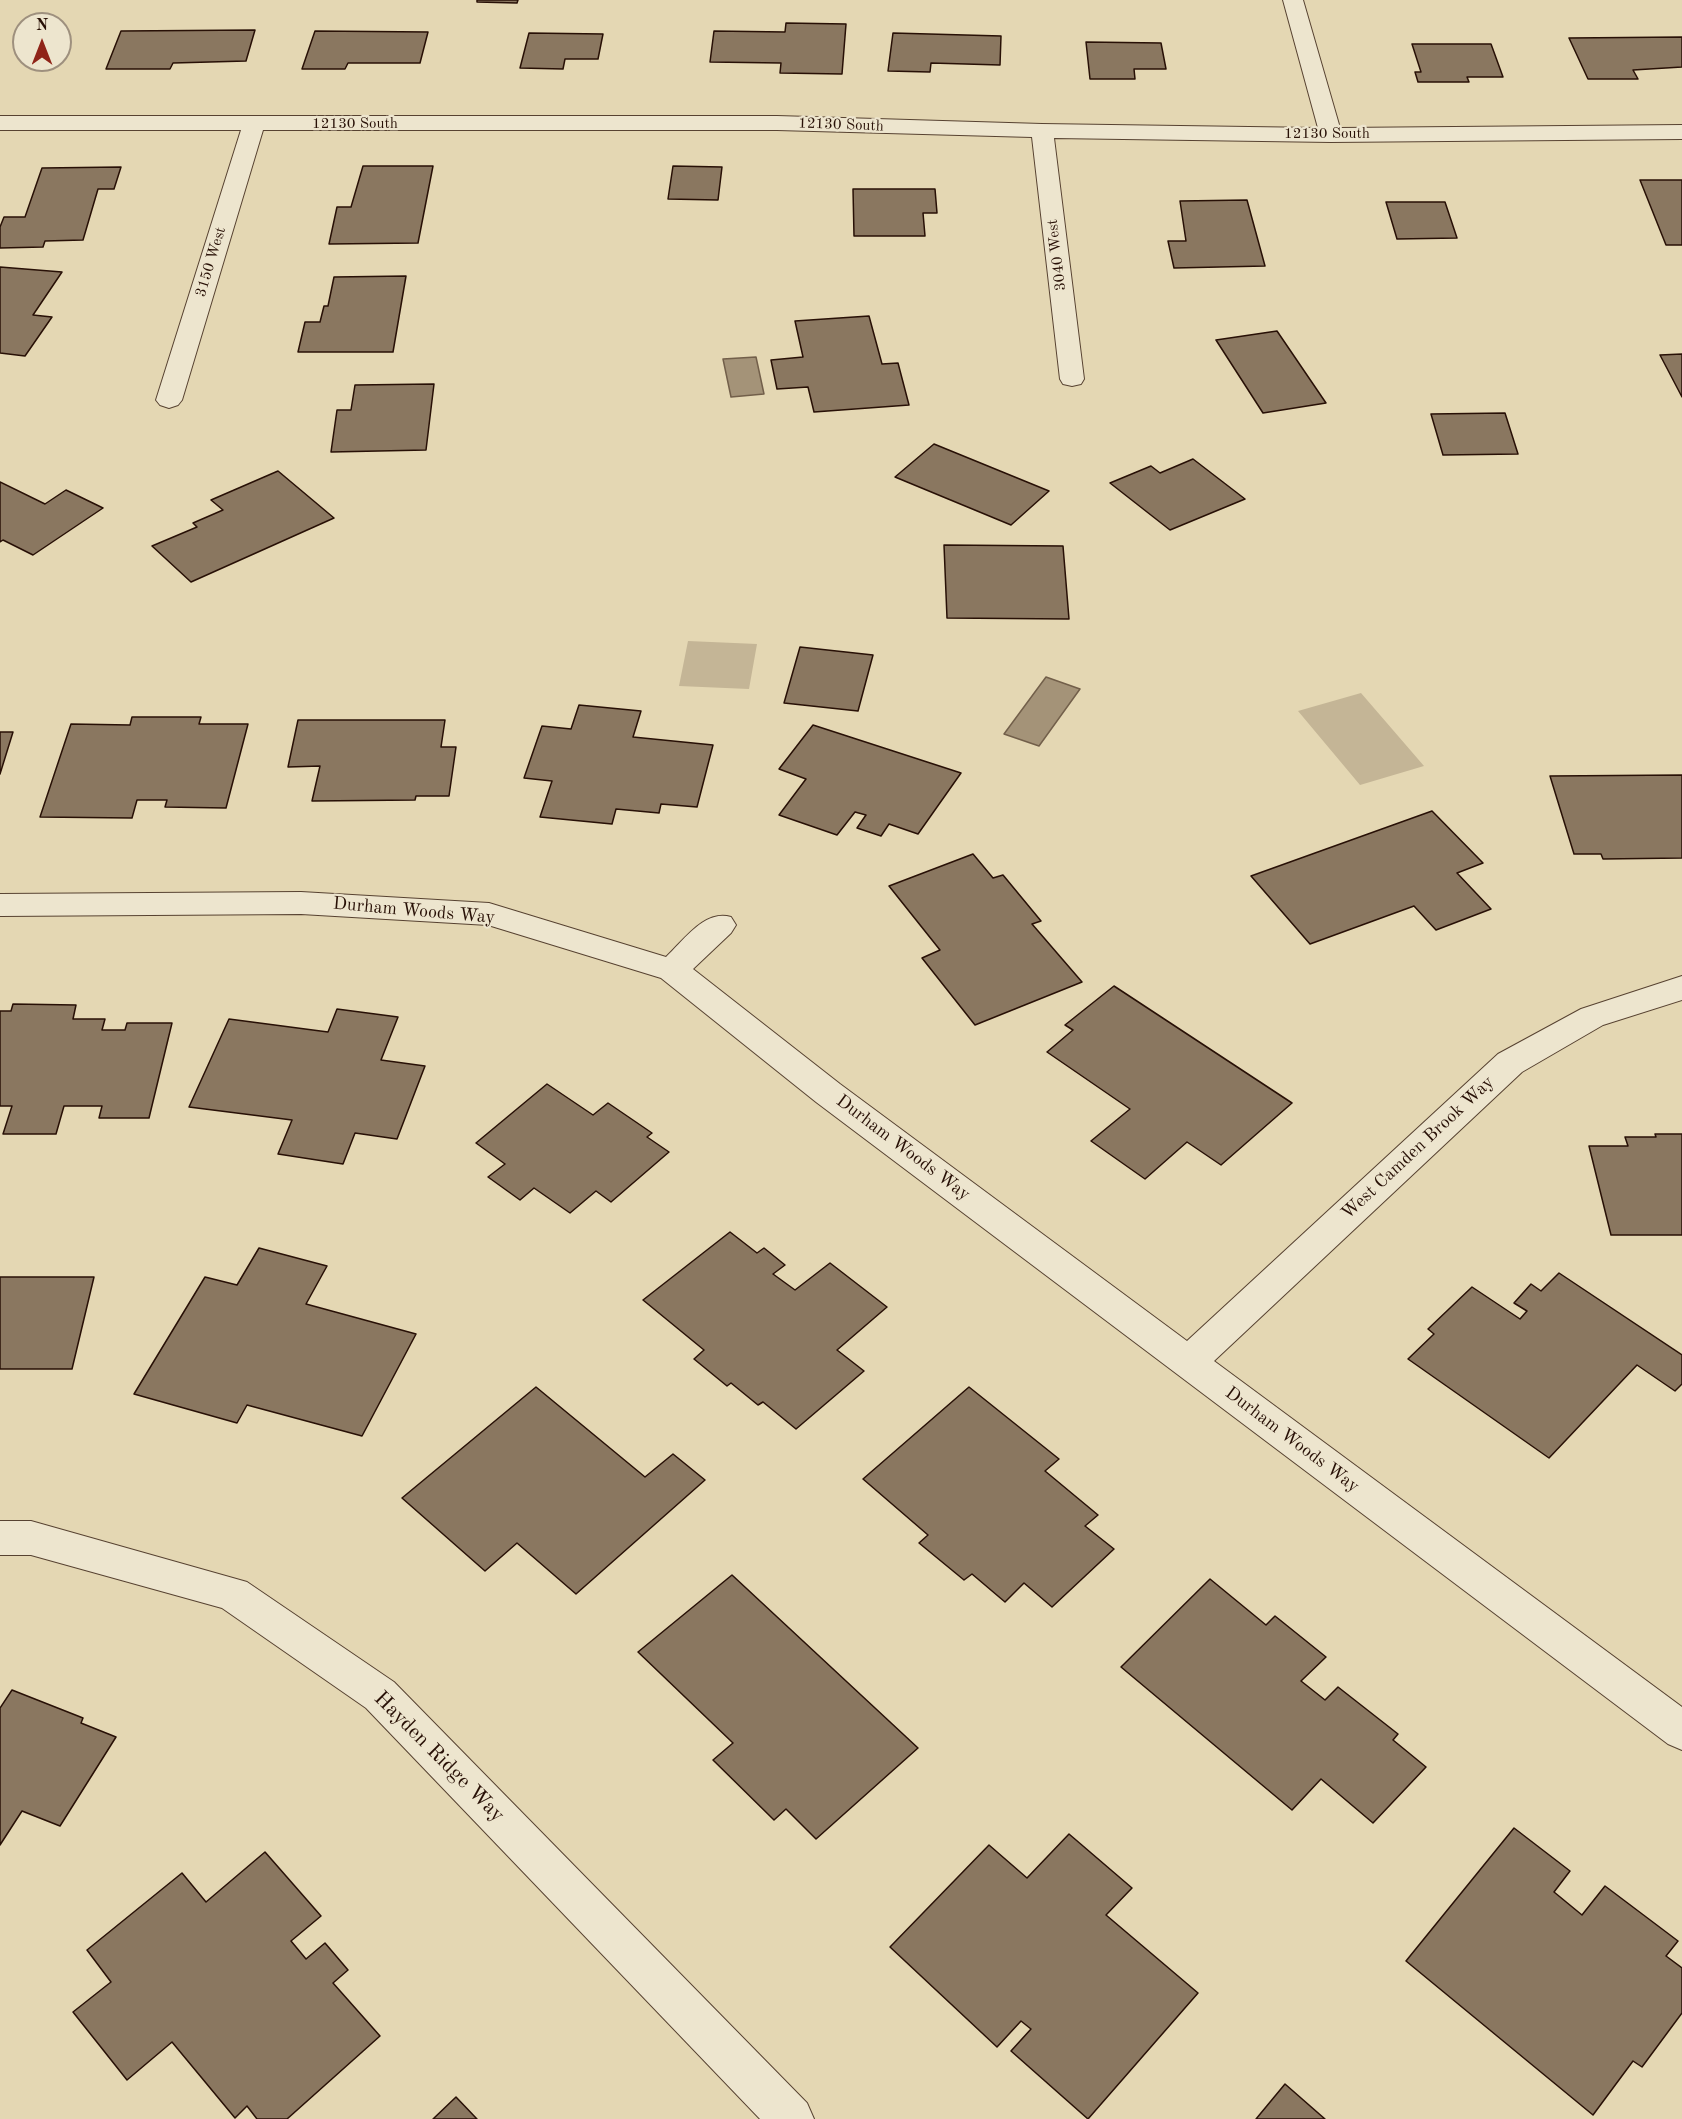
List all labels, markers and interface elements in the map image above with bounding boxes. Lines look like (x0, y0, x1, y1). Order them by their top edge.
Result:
north arrow (12, 12, 72, 72)
text: N (36, 18, 48, 34)
street label: 12130 South (312, 115, 398, 133)
street label: 12130 South (798, 115, 884, 135)
street label: 12130 South (1284, 125, 1370, 143)
street label: 3040 West (1044, 218, 1070, 292)
street label: 3150 West (192, 225, 230, 299)
street label: Durham Woods Way (332, 893, 496, 929)
street label: West Camden Brook Way (1337, 1072, 1499, 1224)
street label: Durham Woods Way (832, 1090, 974, 1206)
street label: Durham Woods Way (1221, 1382, 1363, 1498)
street label: Hayden Ridge Way (368, 1686, 510, 1828)

